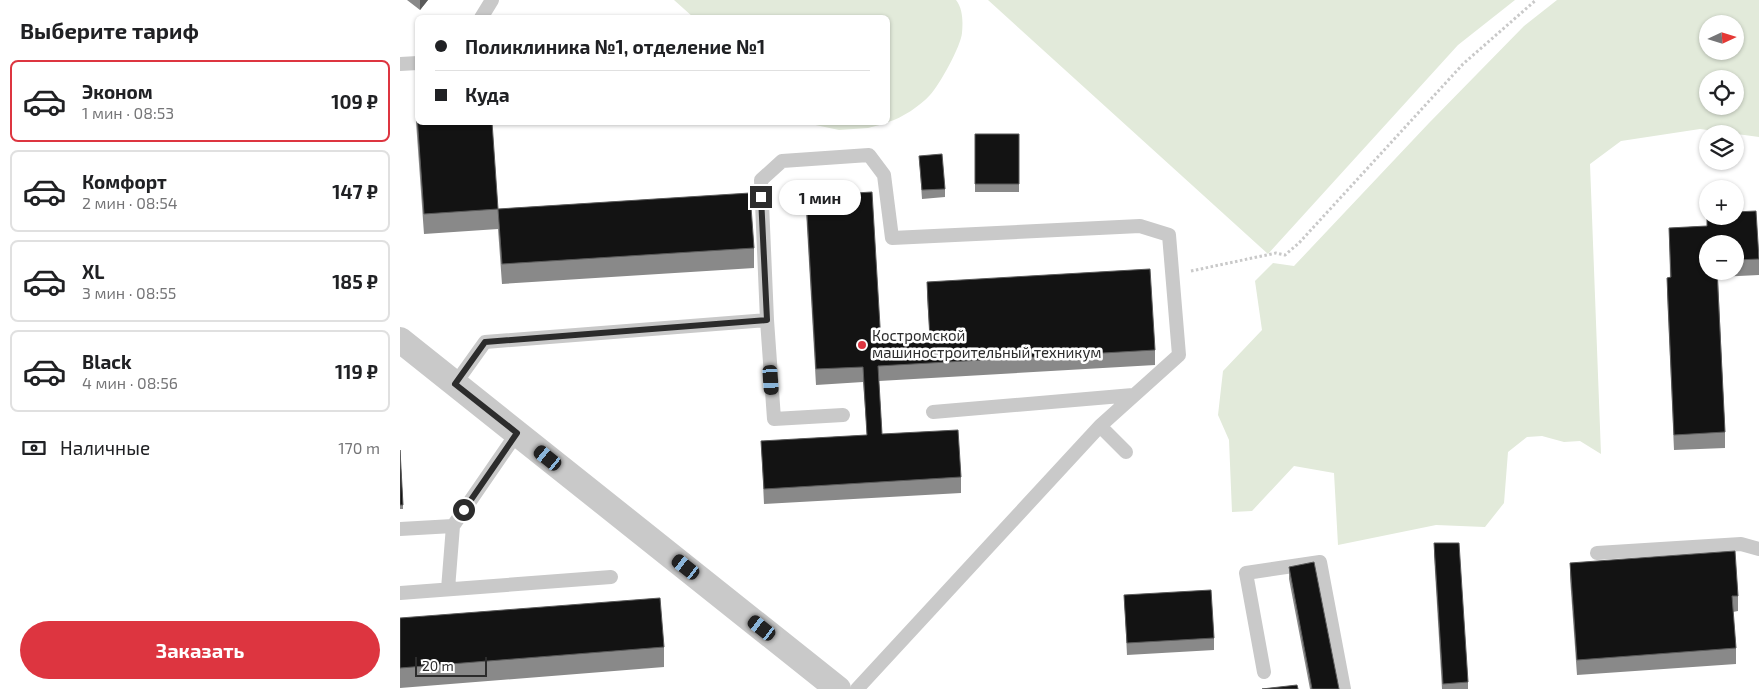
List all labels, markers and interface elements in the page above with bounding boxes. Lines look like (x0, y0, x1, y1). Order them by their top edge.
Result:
north arrow (1699, 15, 1744, 60)
map controls (1699, 15, 1744, 280)
text: Выберите тариф (20, 17, 199, 43)
text: Поликлиника №1, отделение №1 (465, 35, 765, 58)
button: locate (1699, 70, 1744, 115)
icon: car (22, 79, 67, 124)
text: Эконом (82, 80, 153, 103)
text: Куда (465, 83, 510, 106)
text: 109 ₽ (331, 90, 378, 113)
text: 1 мин · 08:53 (82, 103, 174, 122)
button: layers (1699, 125, 1744, 170)
icon: car (22, 169, 67, 214)
text: Комфорт (82, 170, 167, 193)
text: 147 ₽ (332, 180, 378, 203)
callout: 1 мин (778, 180, 861, 214)
button: + (1699, 180, 1744, 225)
route end (750, 186, 772, 208)
text: 1 мин (799, 188, 841, 207)
text: 2 мин · 08:54 (82, 193, 178, 212)
button: − (1699, 235, 1744, 280)
icon: car (22, 259, 67, 304)
text: XL (82, 260, 104, 283)
text: 185 ₽ (332, 270, 378, 293)
text: 3 мин · 08:55 (82, 283, 176, 302)
place label: Костромской машиностроительный техникум (872, 326, 1102, 362)
marker: Костромской машиностроительный техникум (856, 339, 868, 351)
icon: car (22, 349, 67, 394)
text: Black (82, 350, 132, 373)
text: 119 ₽ (335, 360, 378, 383)
car (762, 365, 779, 395)
text: 4 мин · 08:56 (82, 373, 178, 392)
icon: cash (20, 434, 48, 462)
text: Наличные (60, 436, 150, 459)
text: 170 m (338, 438, 380, 457)
car (531, 443, 564, 473)
route start (453, 499, 475, 521)
car (669, 552, 702, 582)
car (745, 613, 778, 643)
button: Заказать (20, 621, 380, 679)
scale bar (415, 654, 488, 677)
text: 20 m (422, 657, 454, 674)

